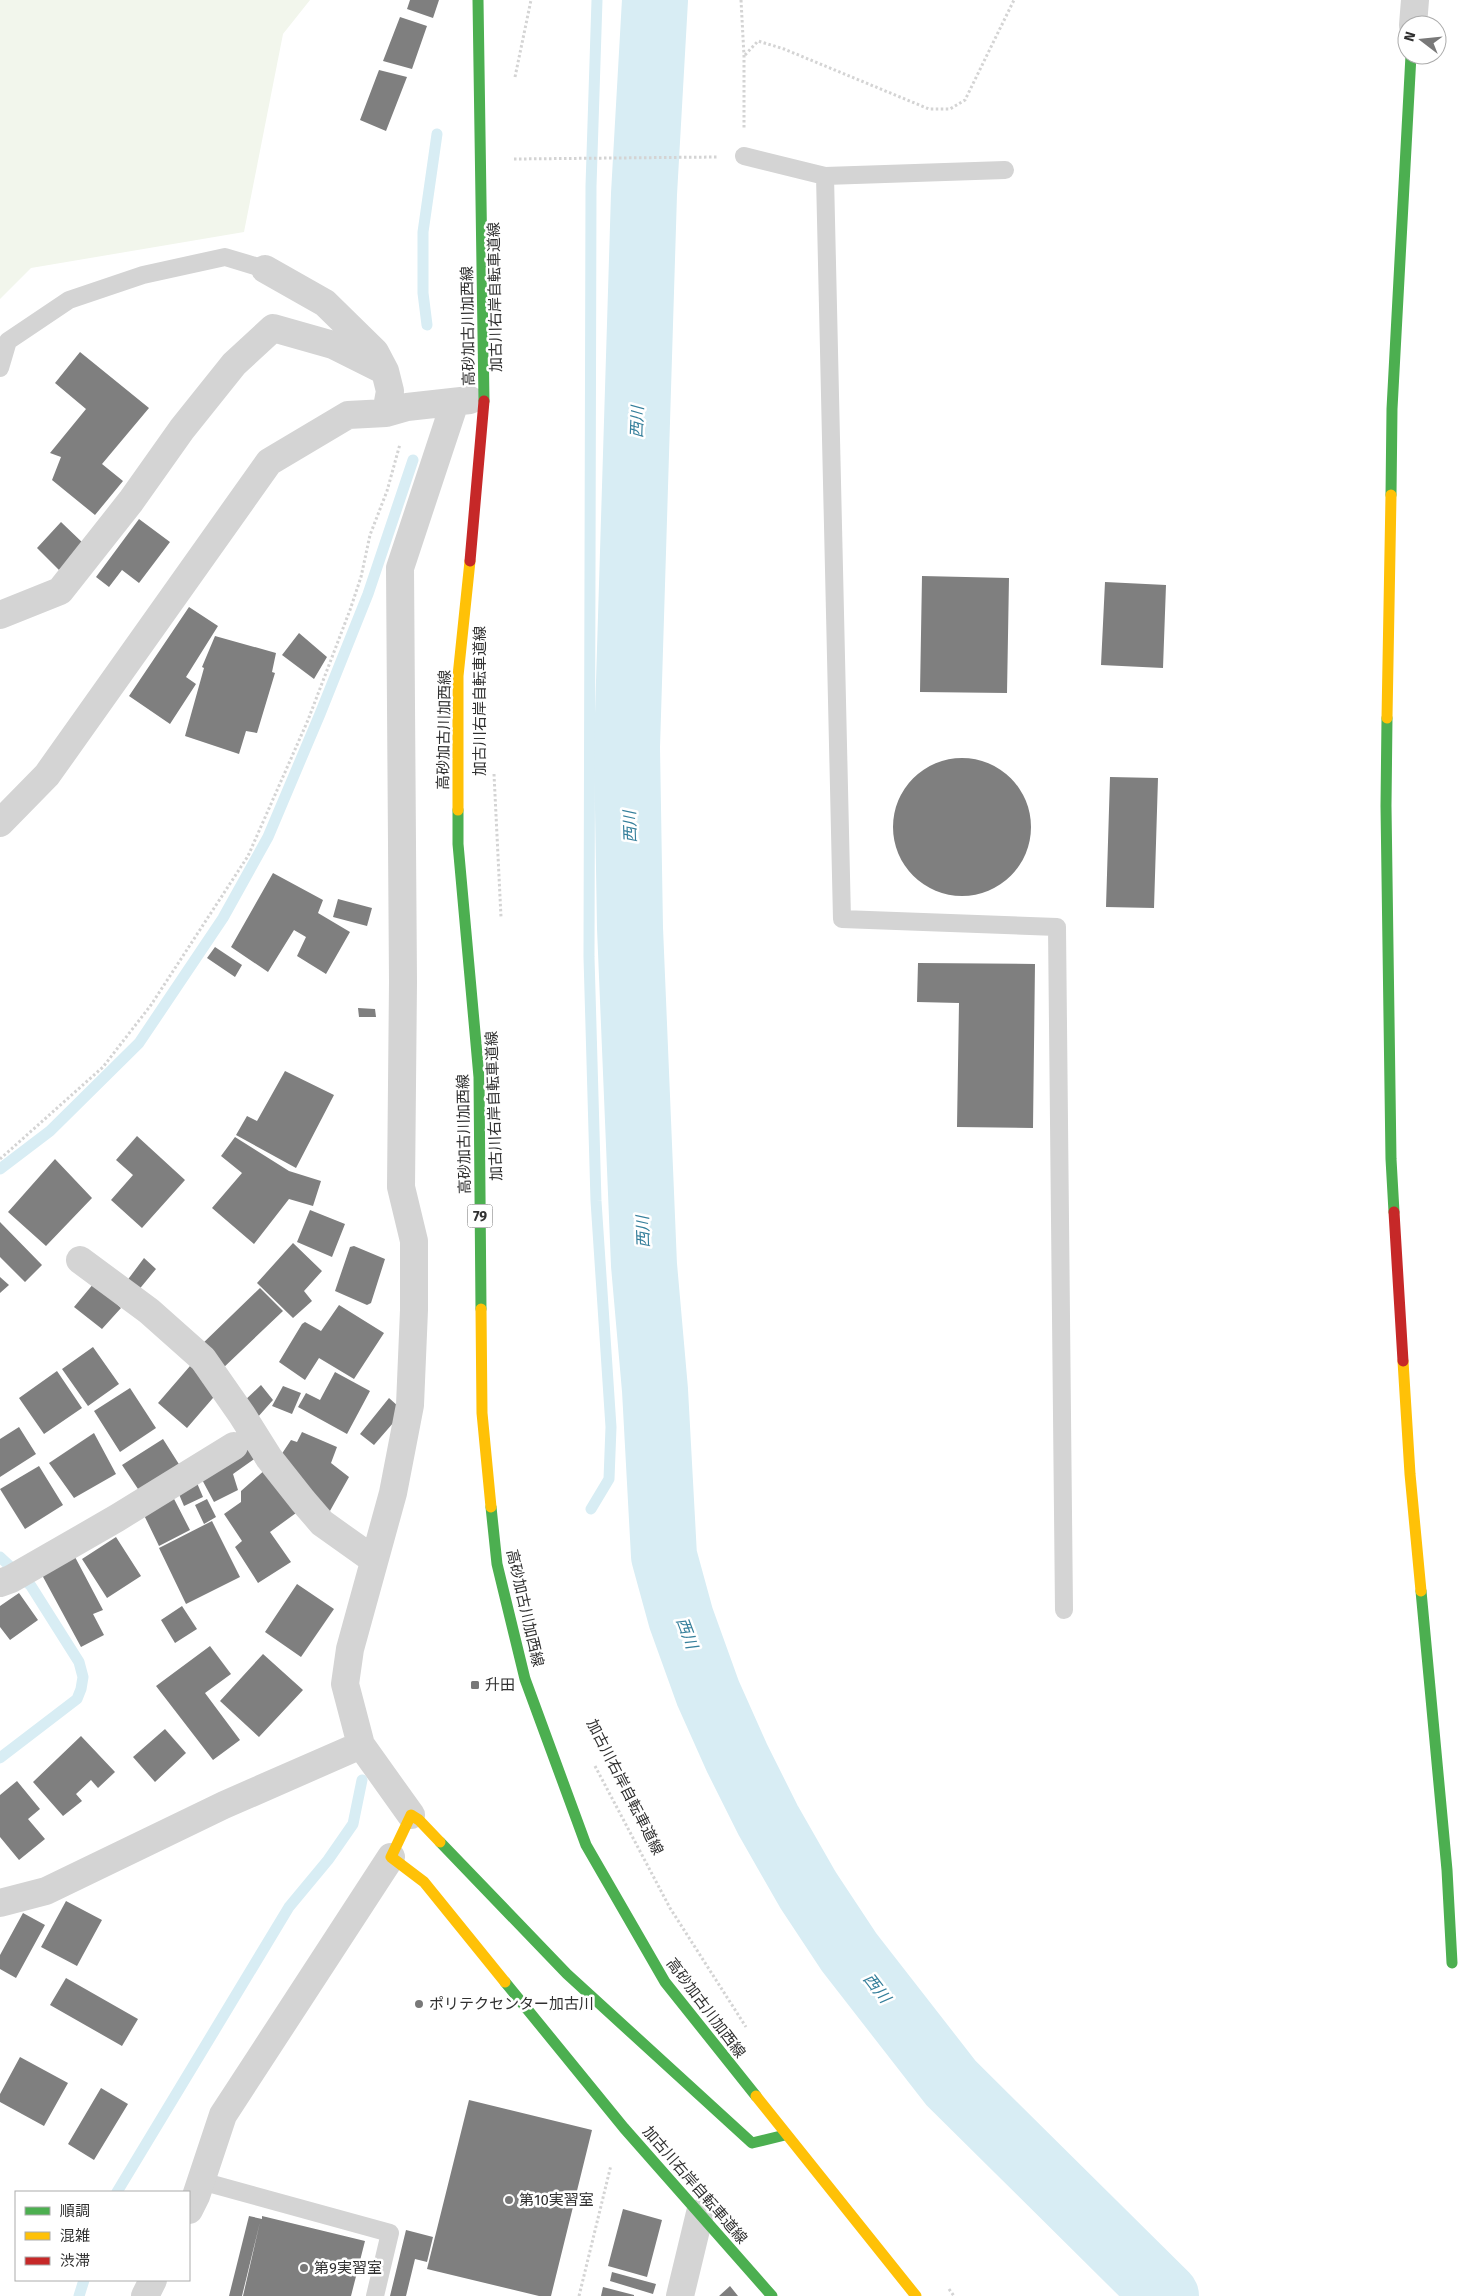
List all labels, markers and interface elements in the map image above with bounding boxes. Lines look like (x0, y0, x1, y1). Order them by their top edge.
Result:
north arrow (1397, 15, 1447, 65)
text: N (1401, 30, 1419, 43)
street label: 加古川右岸自転車道線 (485, 222, 505, 372)
street label: 高砂加古川加西線 (458, 266, 478, 386)
water label: 西川 (627, 404, 647, 438)
street label: 加古川右岸自転車道線 (471, 626, 489, 776)
street label: 高砂加古川加西線 (434, 670, 454, 790)
water label: 西川 (620, 809, 640, 843)
street label: 加古川右岸自転車道線 (482, 1031, 506, 1181)
street label: 高砂加古川加西線 (454, 1074, 474, 1194)
road number: 79 (468, 1204, 492, 1228)
water label: 西川 (633, 1214, 653, 1248)
street label: 高砂加古川加西線 (503, 1548, 547, 1668)
water label: 西川 (672, 1615, 702, 1653)
place label: 升田 (485, 1676, 515, 1694)
marker: 升田 (469, 1679, 481, 1691)
street label: 加古川右岸自転車道線 (583, 1716, 667, 1858)
street label: 高砂加古川加西線 (663, 1955, 749, 2061)
water label: 西川 (860, 1970, 896, 2008)
place label: ポリテクセンター加古川 (429, 1995, 594, 2013)
marker: ポリテクセンター加古川 (413, 1998, 425, 2010)
street label: 加古川右岸自転車道線 (639, 2122, 751, 2248)
legend (15, 2191, 190, 2281)
place label: 第10実習室 (519, 2191, 594, 2209)
marker: 第10実習室 (503, 2194, 515, 2206)
text: 順調 (60, 2202, 90, 2220)
text: 混雑 (60, 2227, 90, 2245)
text: 渋滞 (60, 2252, 90, 2270)
place label: 第9実習室 (314, 2259, 382, 2277)
marker: 第9実習室 (298, 2262, 310, 2274)

